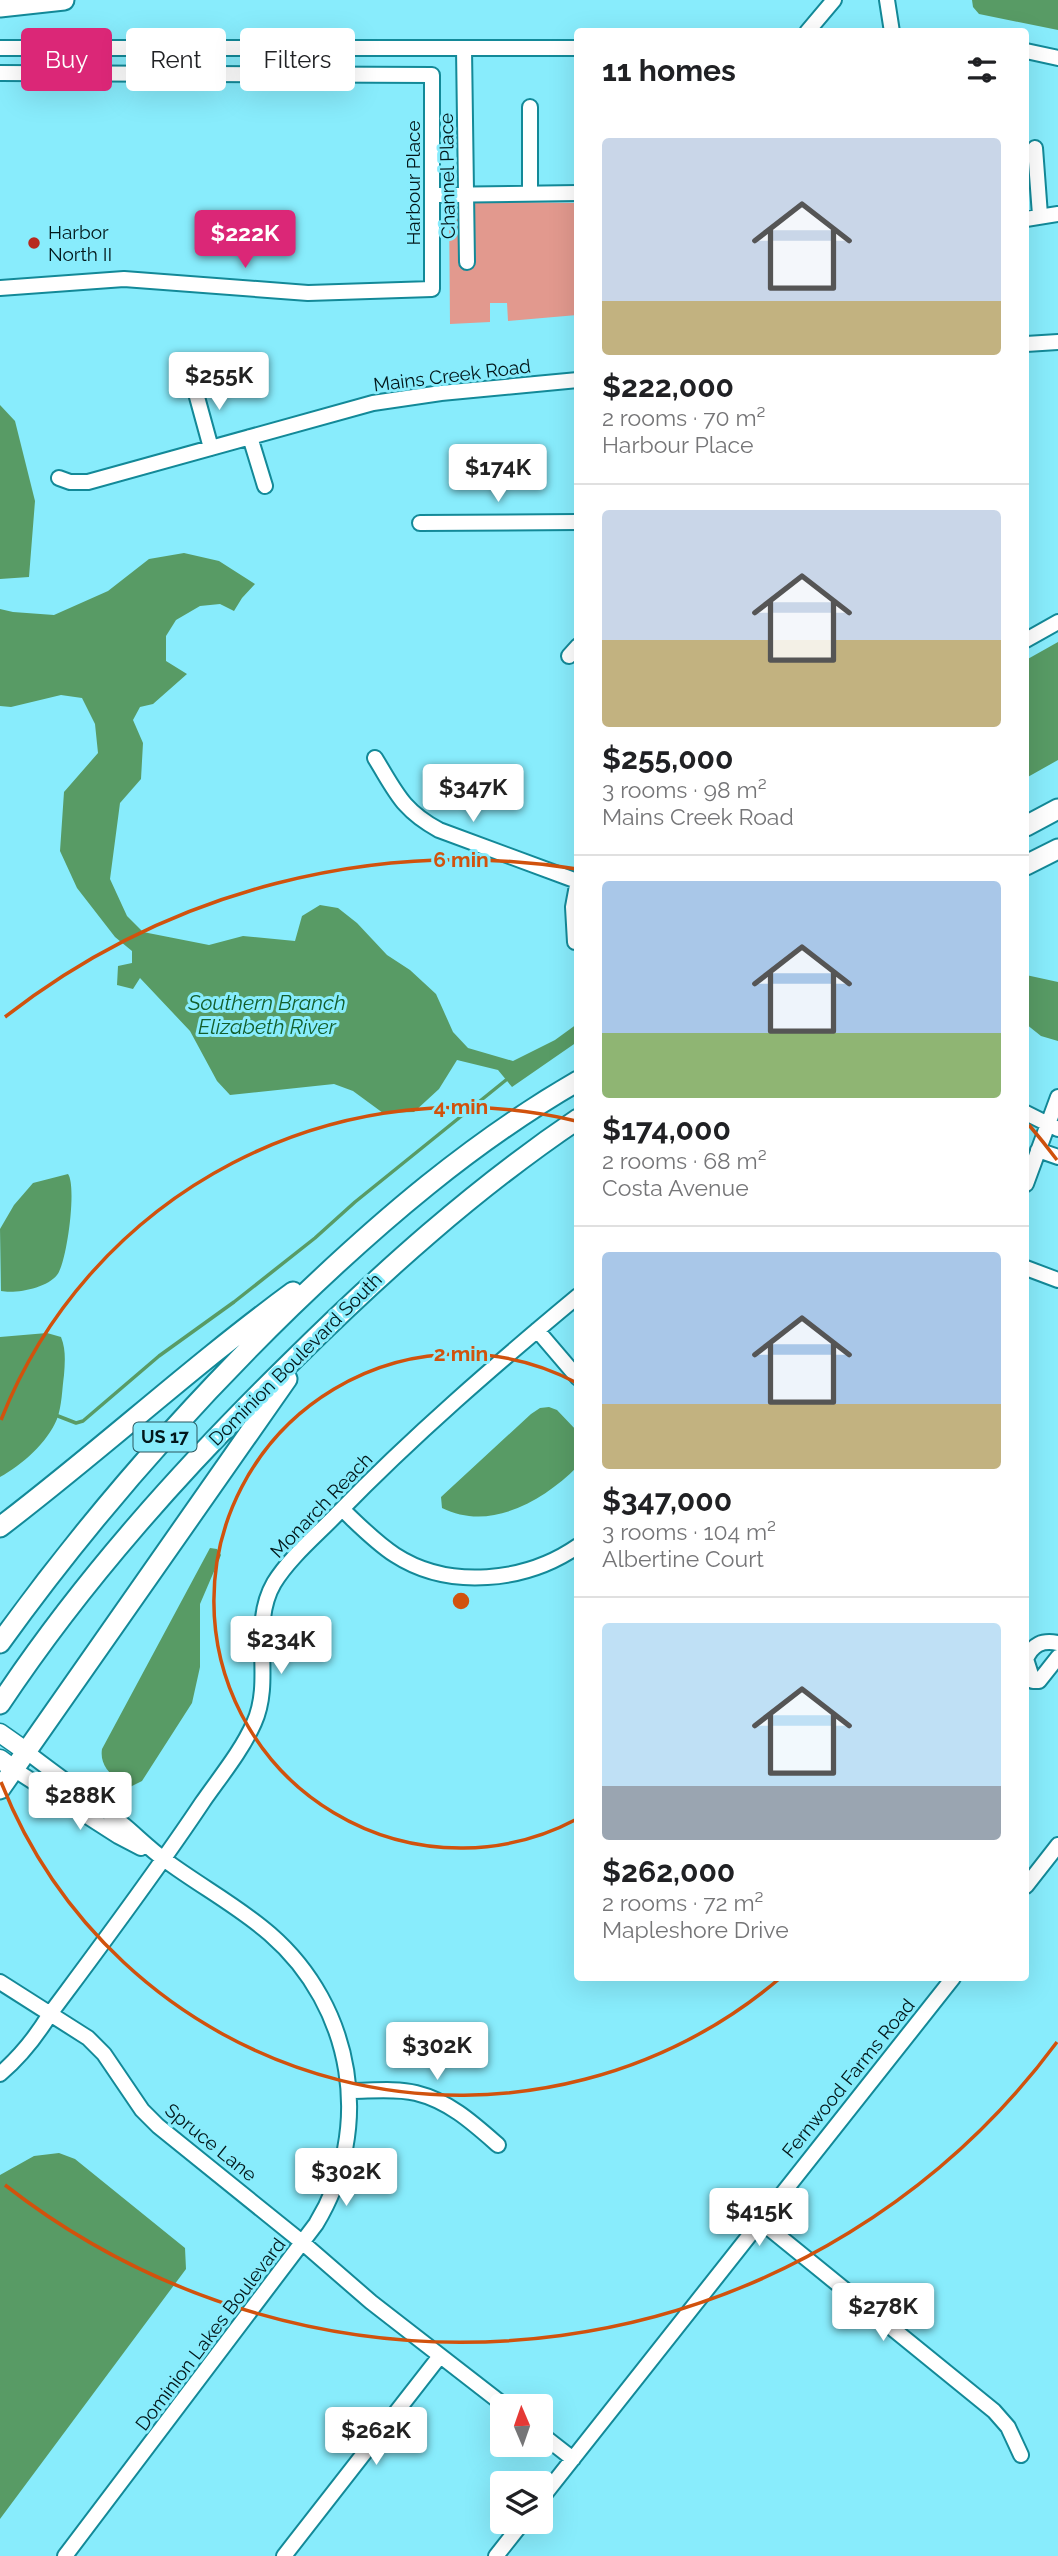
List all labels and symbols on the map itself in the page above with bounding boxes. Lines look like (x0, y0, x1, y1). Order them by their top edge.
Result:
street label: Channel Place (435, 113, 459, 239)
street label: Harbour Place (402, 120, 424, 246)
pin: $222K (196, 210, 294, 270)
place label: Harbor North II (48, 221, 112, 265)
marker: Harbor North II (26, 235, 42, 251)
pin: $255K (170, 352, 268, 412)
street label: Mains Creek Road (372, 354, 532, 396)
pin: $174K (449, 444, 547, 504)
pin: $347K (424, 764, 522, 824)
text: 6 min (433, 847, 489, 872)
water label: Southern Branch Elizabeth River (187, 990, 346, 1039)
text: 4 min (434, 1094, 488, 1119)
street label: Dominion Boulevard South (204, 1268, 386, 1450)
text: 2 min (434, 1341, 488, 1366)
road number: US 17 (134, 1422, 196, 1452)
street label: Monarch Reach (265, 1448, 377, 1562)
centre of rings (449, 1589, 473, 1613)
pin: $234K (232, 1616, 330, 1676)
pin: $288K (31, 1772, 129, 1832)
street label: Fernwood Farms Road (777, 1994, 919, 2162)
pin: $302K (388, 2022, 486, 2082)
street label: Spruce Lane (161, 2098, 261, 2186)
pin: $302K (297, 2148, 395, 2208)
pin: $415K (710, 2188, 808, 2248)
street label: Dominion Lakes Boulevard (131, 2234, 289, 2434)
pin: $278K (834, 2284, 932, 2343)
north arrow (490, 2394, 553, 2457)
pin: $262K (327, 2408, 425, 2467)

